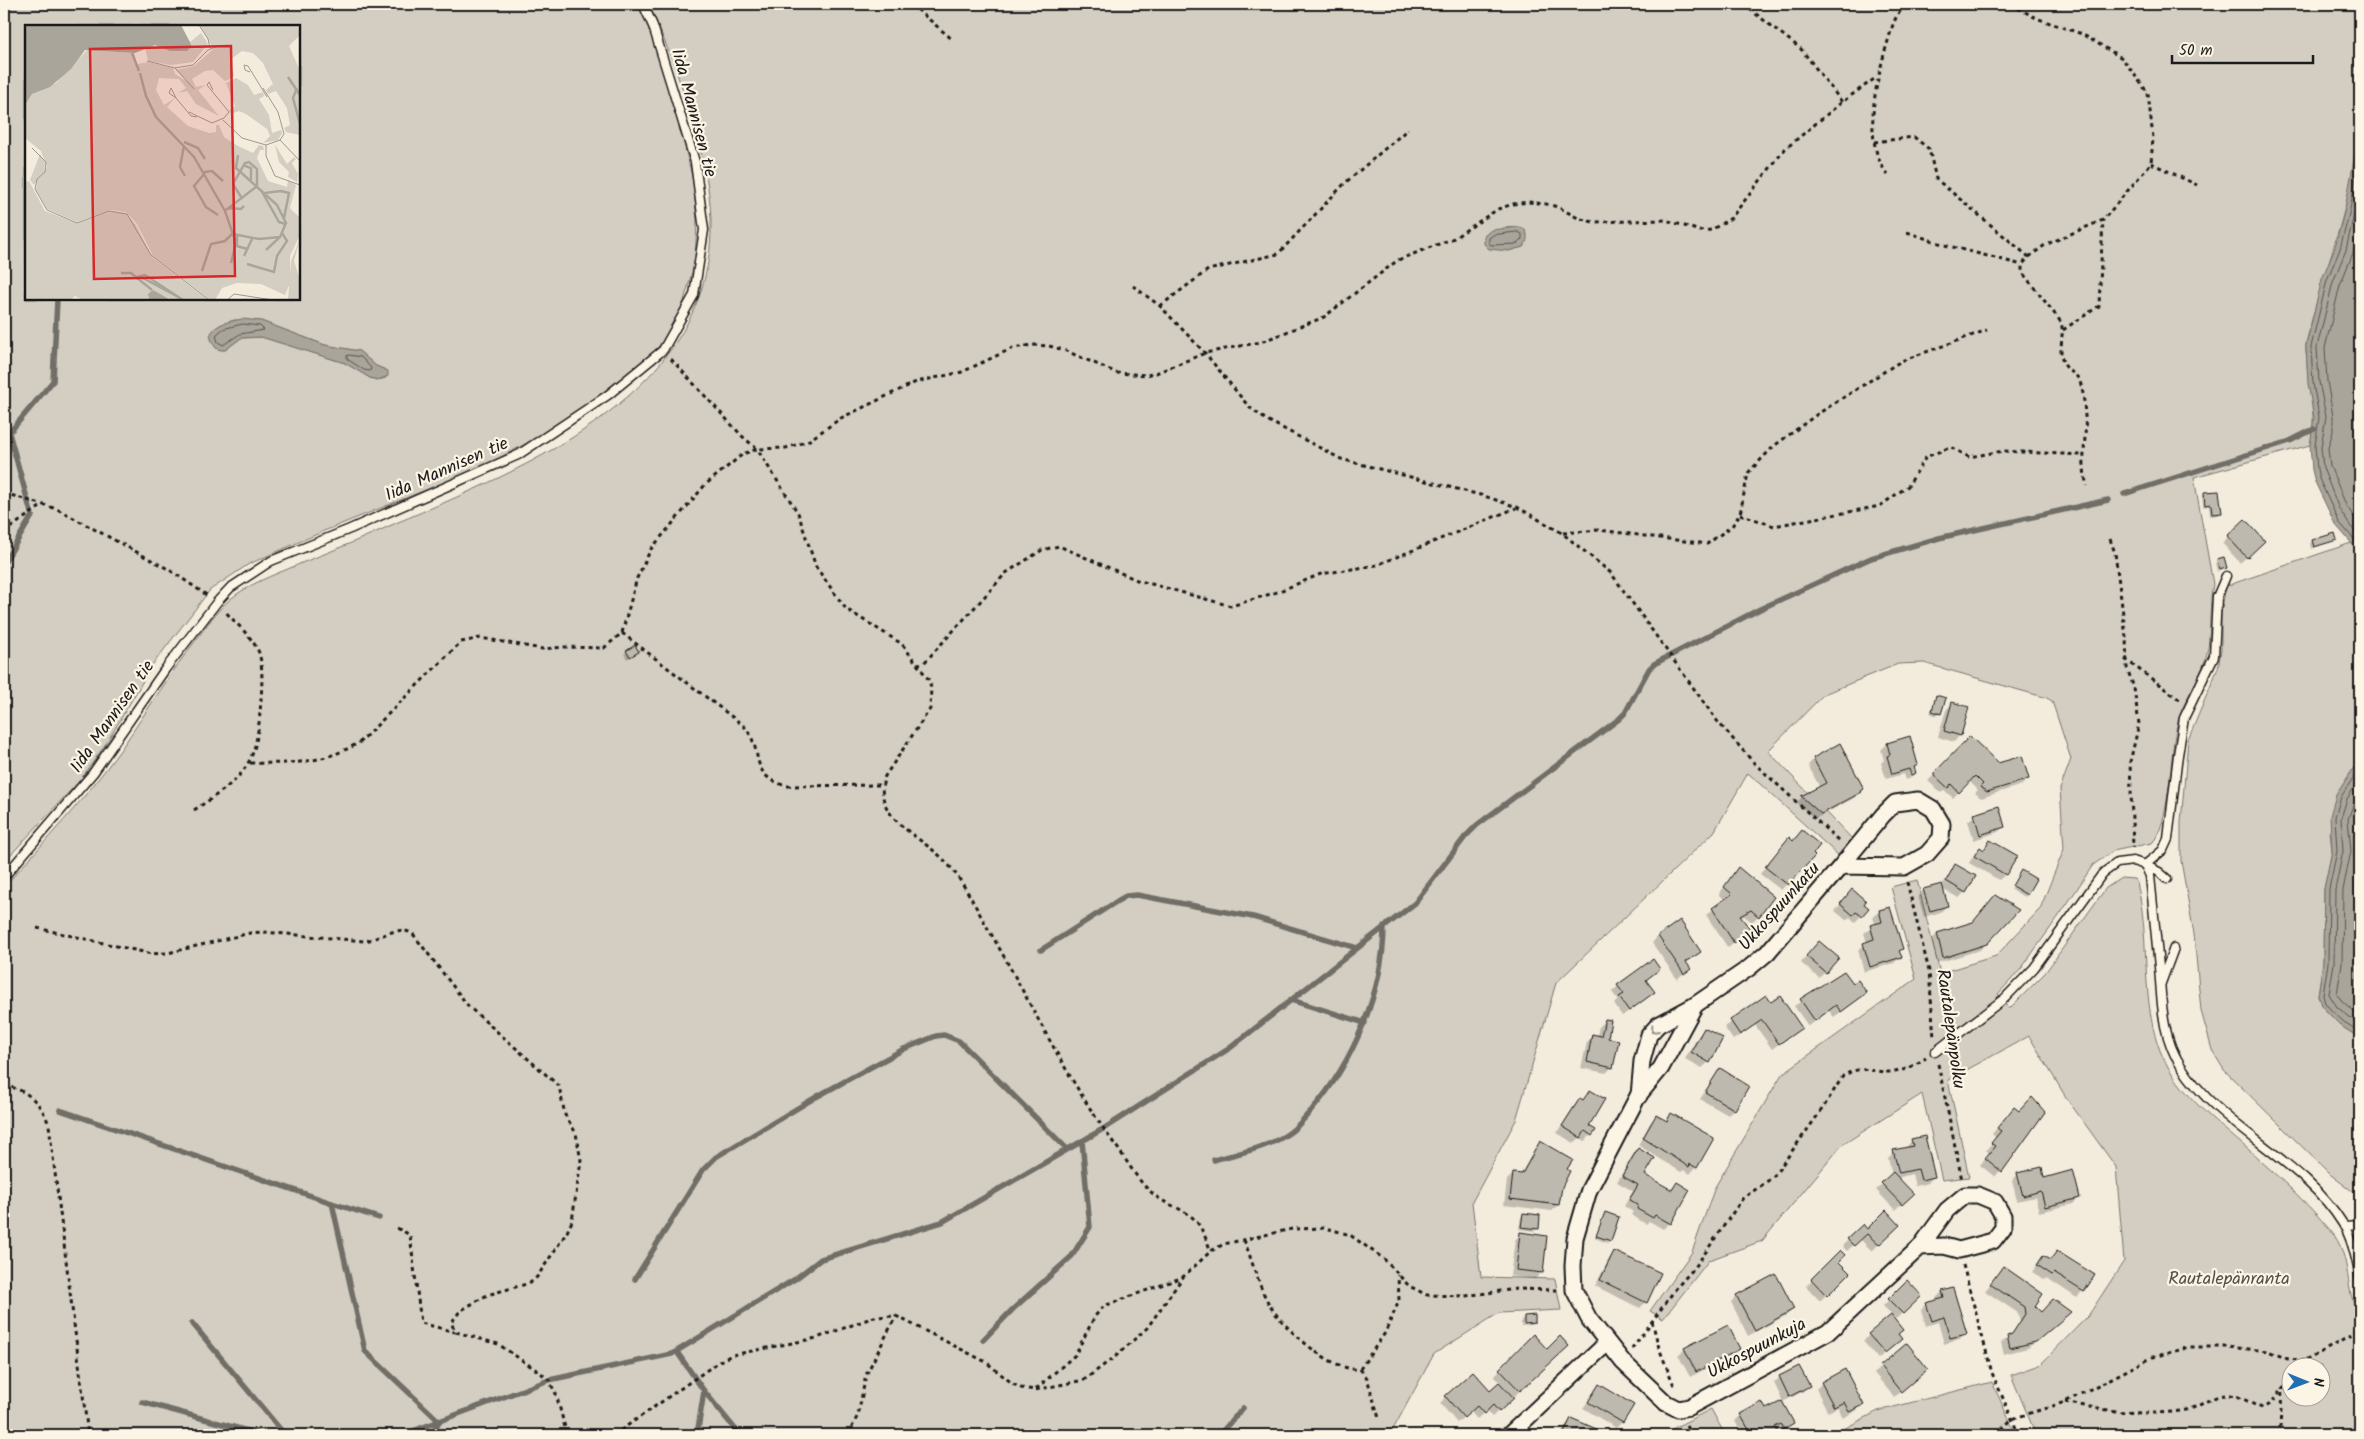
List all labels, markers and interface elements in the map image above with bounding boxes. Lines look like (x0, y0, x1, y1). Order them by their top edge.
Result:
inset map (25, 25, 300, 300)
scale bar (2172, 32, 2313, 64)
text: 50 m (2179, 39, 2213, 63)
street label: Iida Mannisen tie (662, 45, 724, 181)
street label: Iida Mannisen tie (381, 430, 513, 510)
street label: Iida Mannisen tie (63, 654, 163, 780)
street label: Ukkospuunkatu (1732, 856, 1828, 958)
street label: Rautalepänpolku (1927, 967, 1973, 1091)
one-way arrow (1651, 1025, 1660, 1034)
park label: Rautalepänranta (2168, 1265, 2290, 1294)
street label: Ukkospuunkuja (1702, 1311, 1812, 1387)
north arrow (2282, 1356, 2332, 1406)
text: N (2307, 1378, 2329, 1387)

